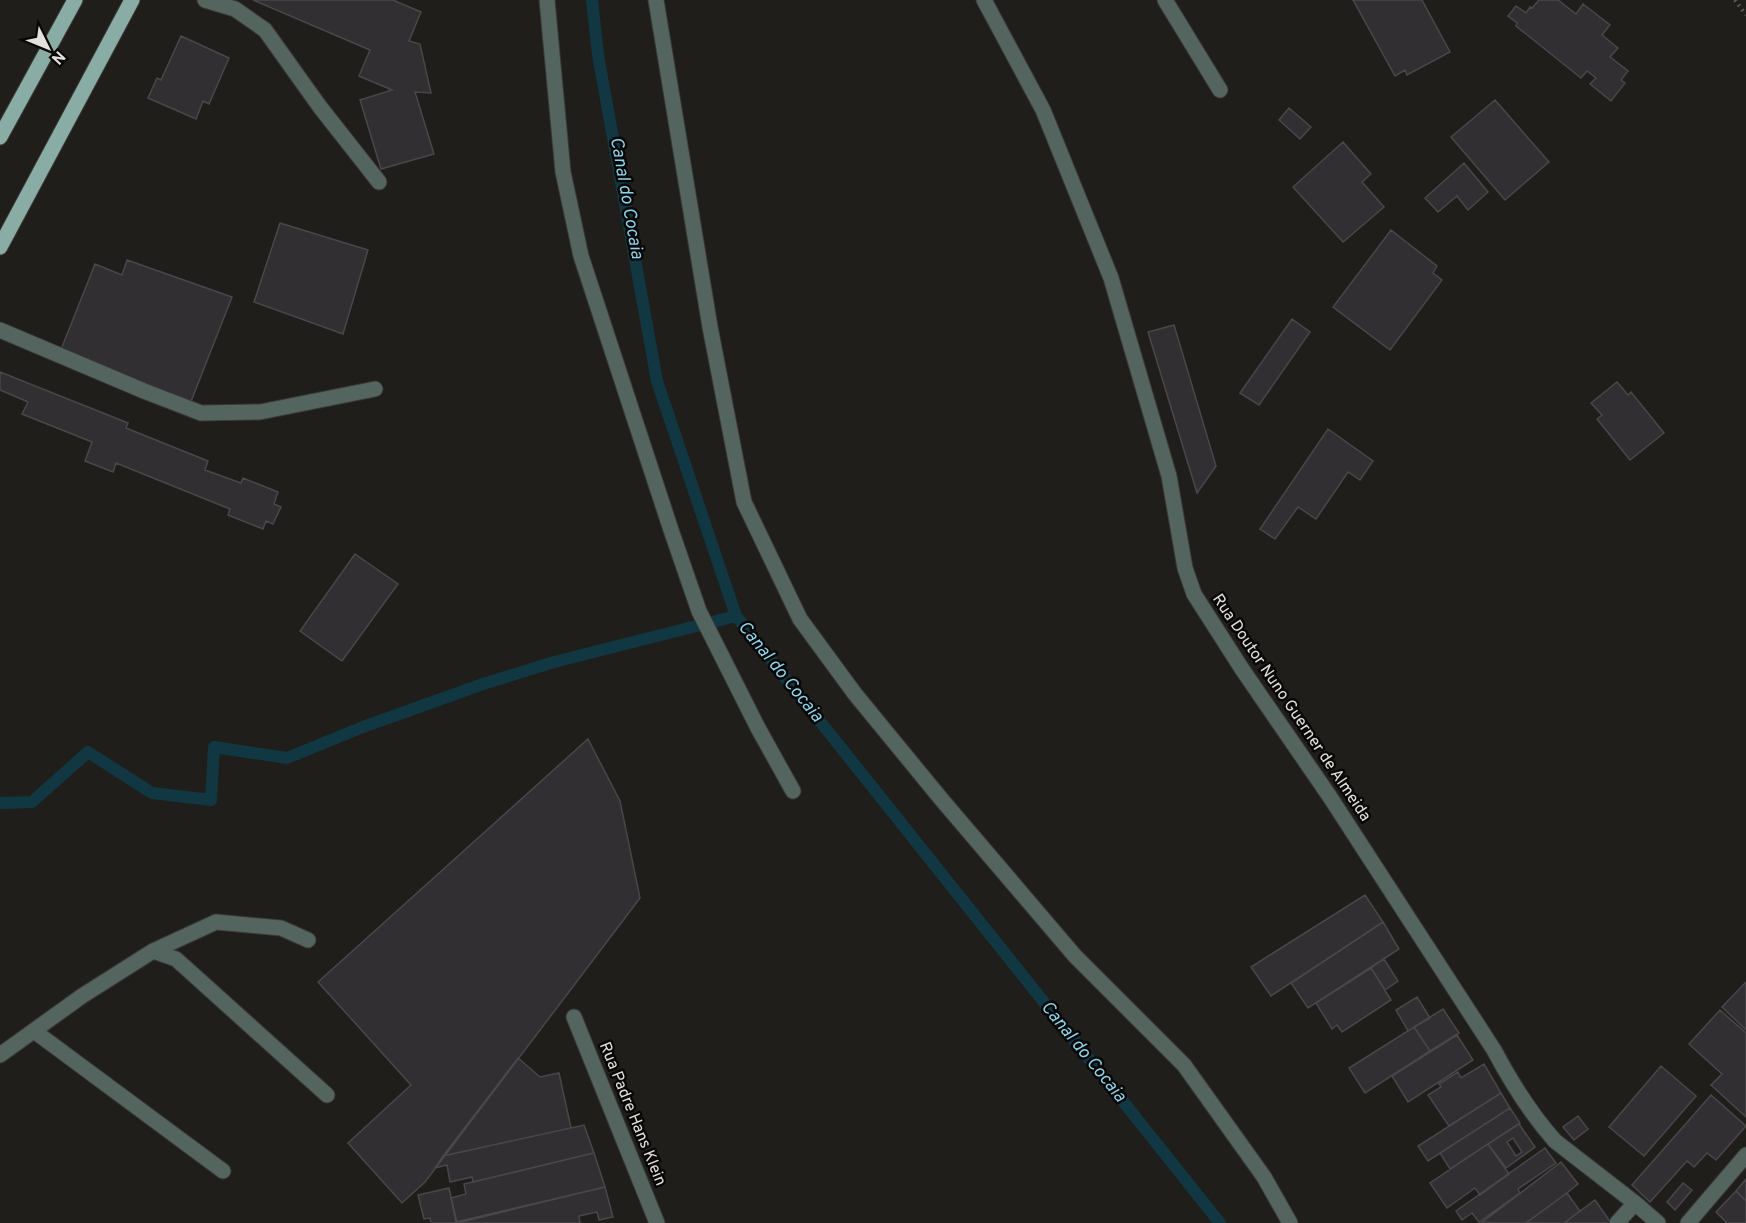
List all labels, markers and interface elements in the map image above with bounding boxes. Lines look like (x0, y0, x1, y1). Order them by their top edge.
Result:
north arrow (18, 18, 78, 78)
text: N (46, 46, 69, 68)
water label: Canal do Cocaia (604, 135, 648, 262)
street label: Rua Doutor Nuno Guerner de Almeida (1207, 590, 1375, 826)
water label: Canal do Cocaia (732, 617, 828, 728)
water label: Canal do Cocaia (1035, 997, 1131, 1108)
street label: Rua Padre Hans Klein (594, 1039, 670, 1189)

